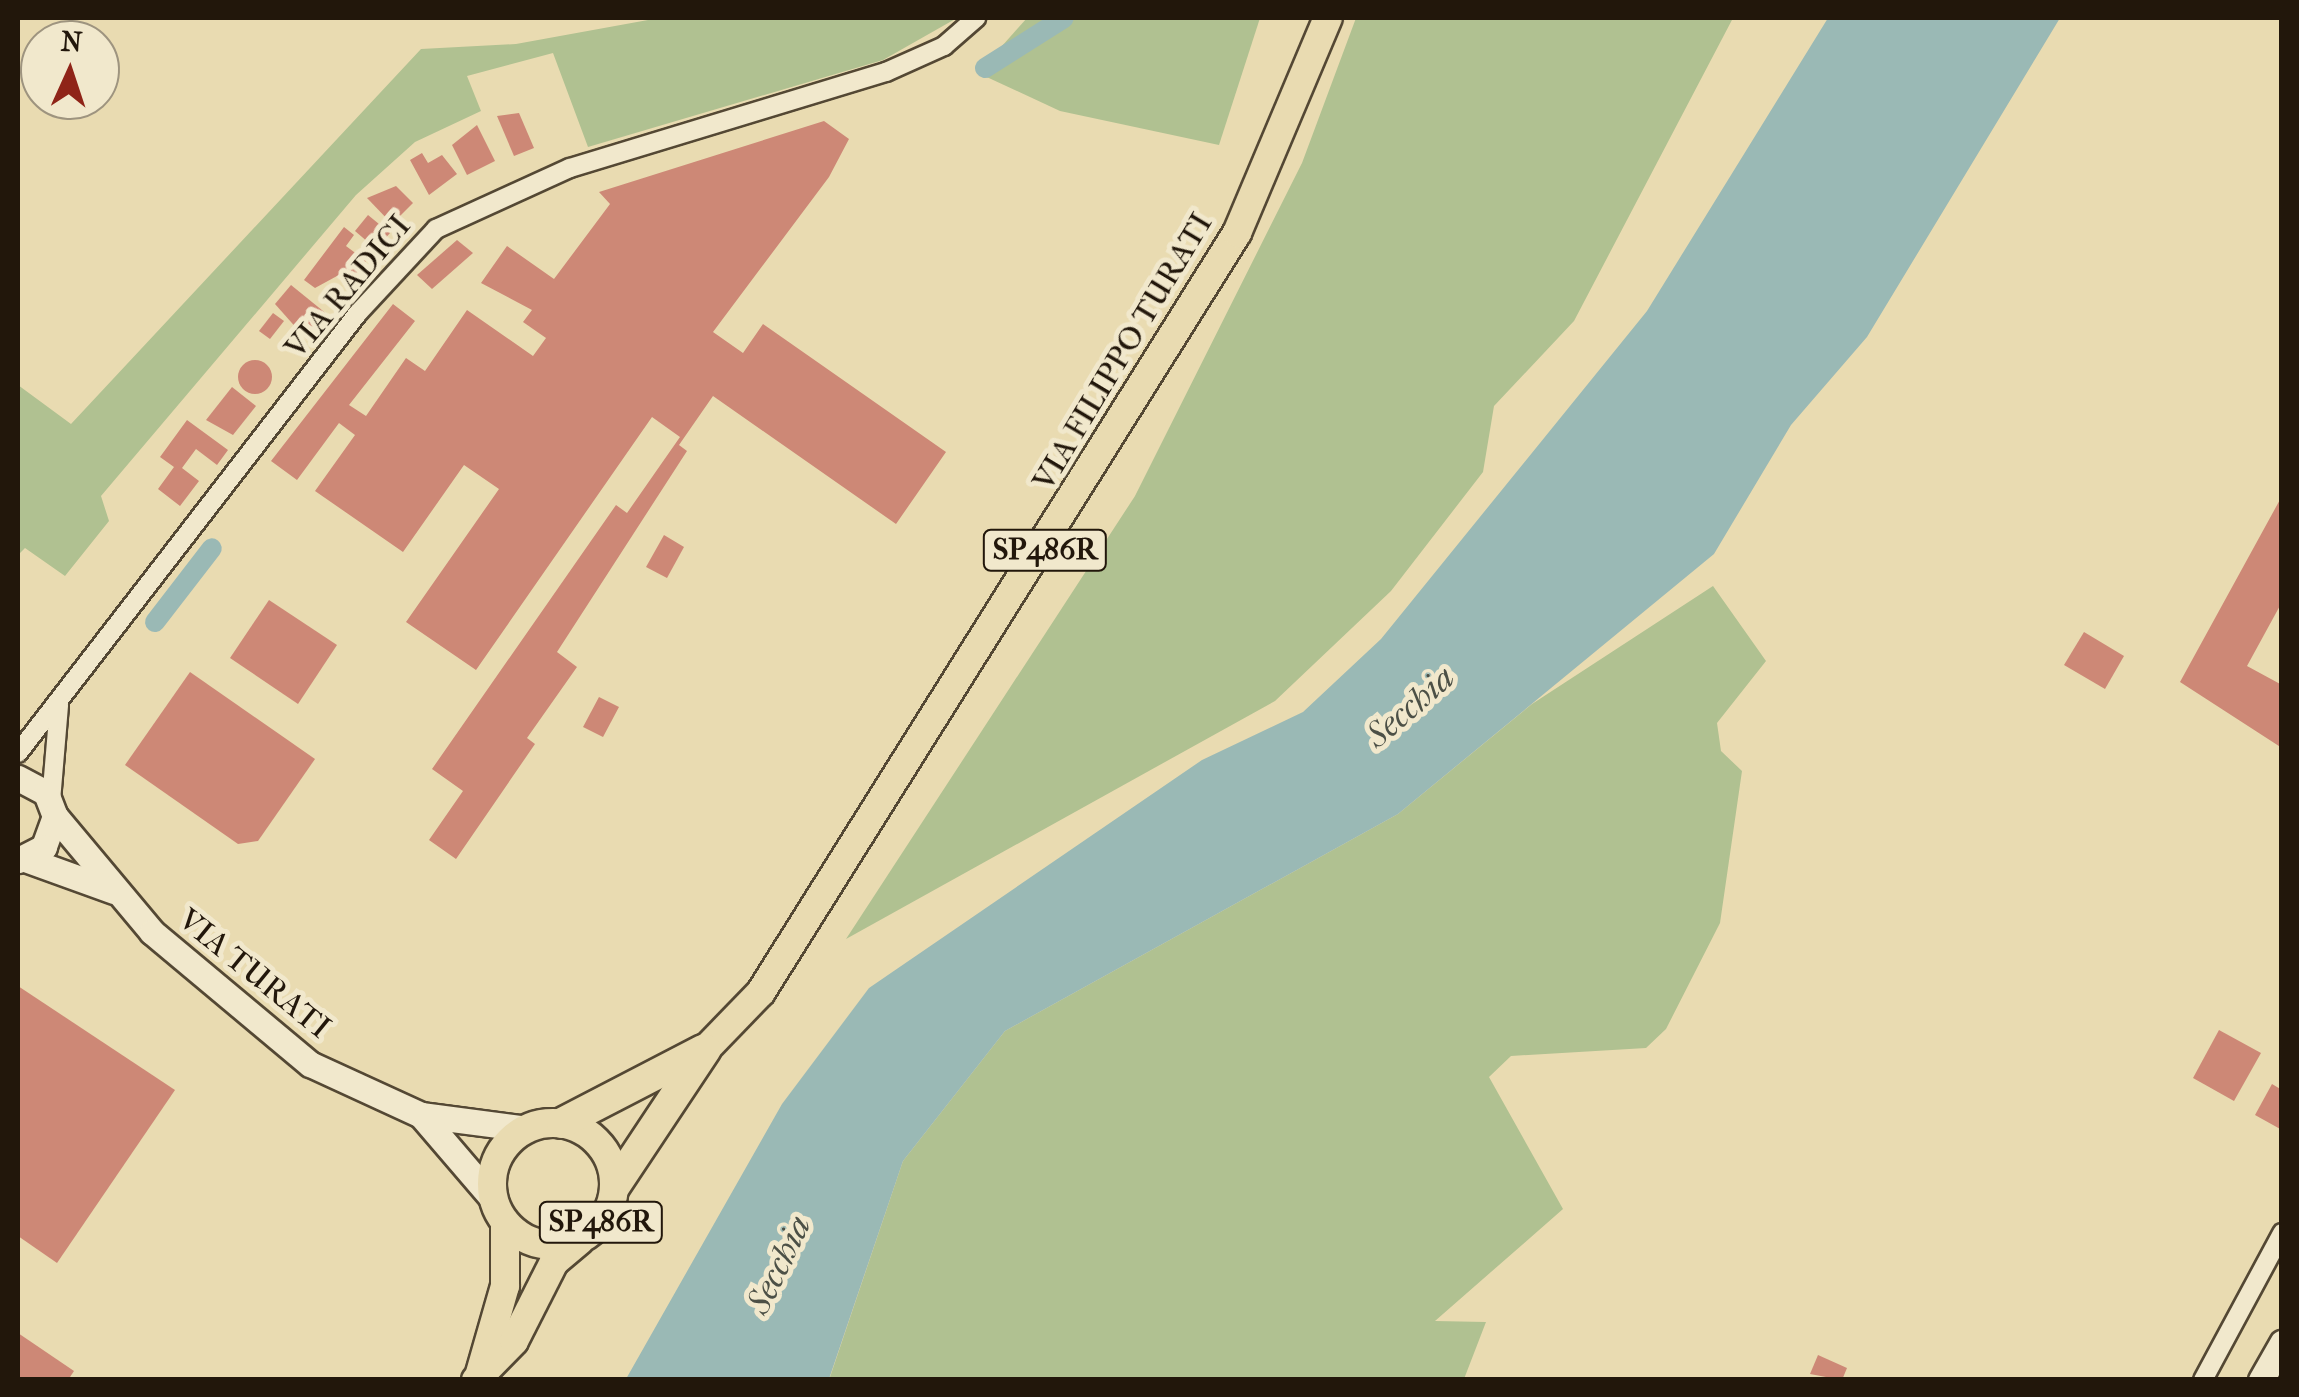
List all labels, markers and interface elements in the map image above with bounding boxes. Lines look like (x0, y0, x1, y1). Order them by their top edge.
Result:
north arrow (20, 20, 120, 120)
text: N (60, 25, 83, 59)
street label: VIA FILIPPO TURATI (1025, 206, 1221, 498)
street label: VIA RADICI (277, 208, 419, 366)
road number: SP486R (982, 525, 1108, 575)
water label: Secchia (1357, 657, 1463, 757)
street label: VIA TURATI (170, 901, 338, 1047)
road number: SP486R (538, 1197, 664, 1247)
water label: Secchia (737, 1209, 821, 1321)

